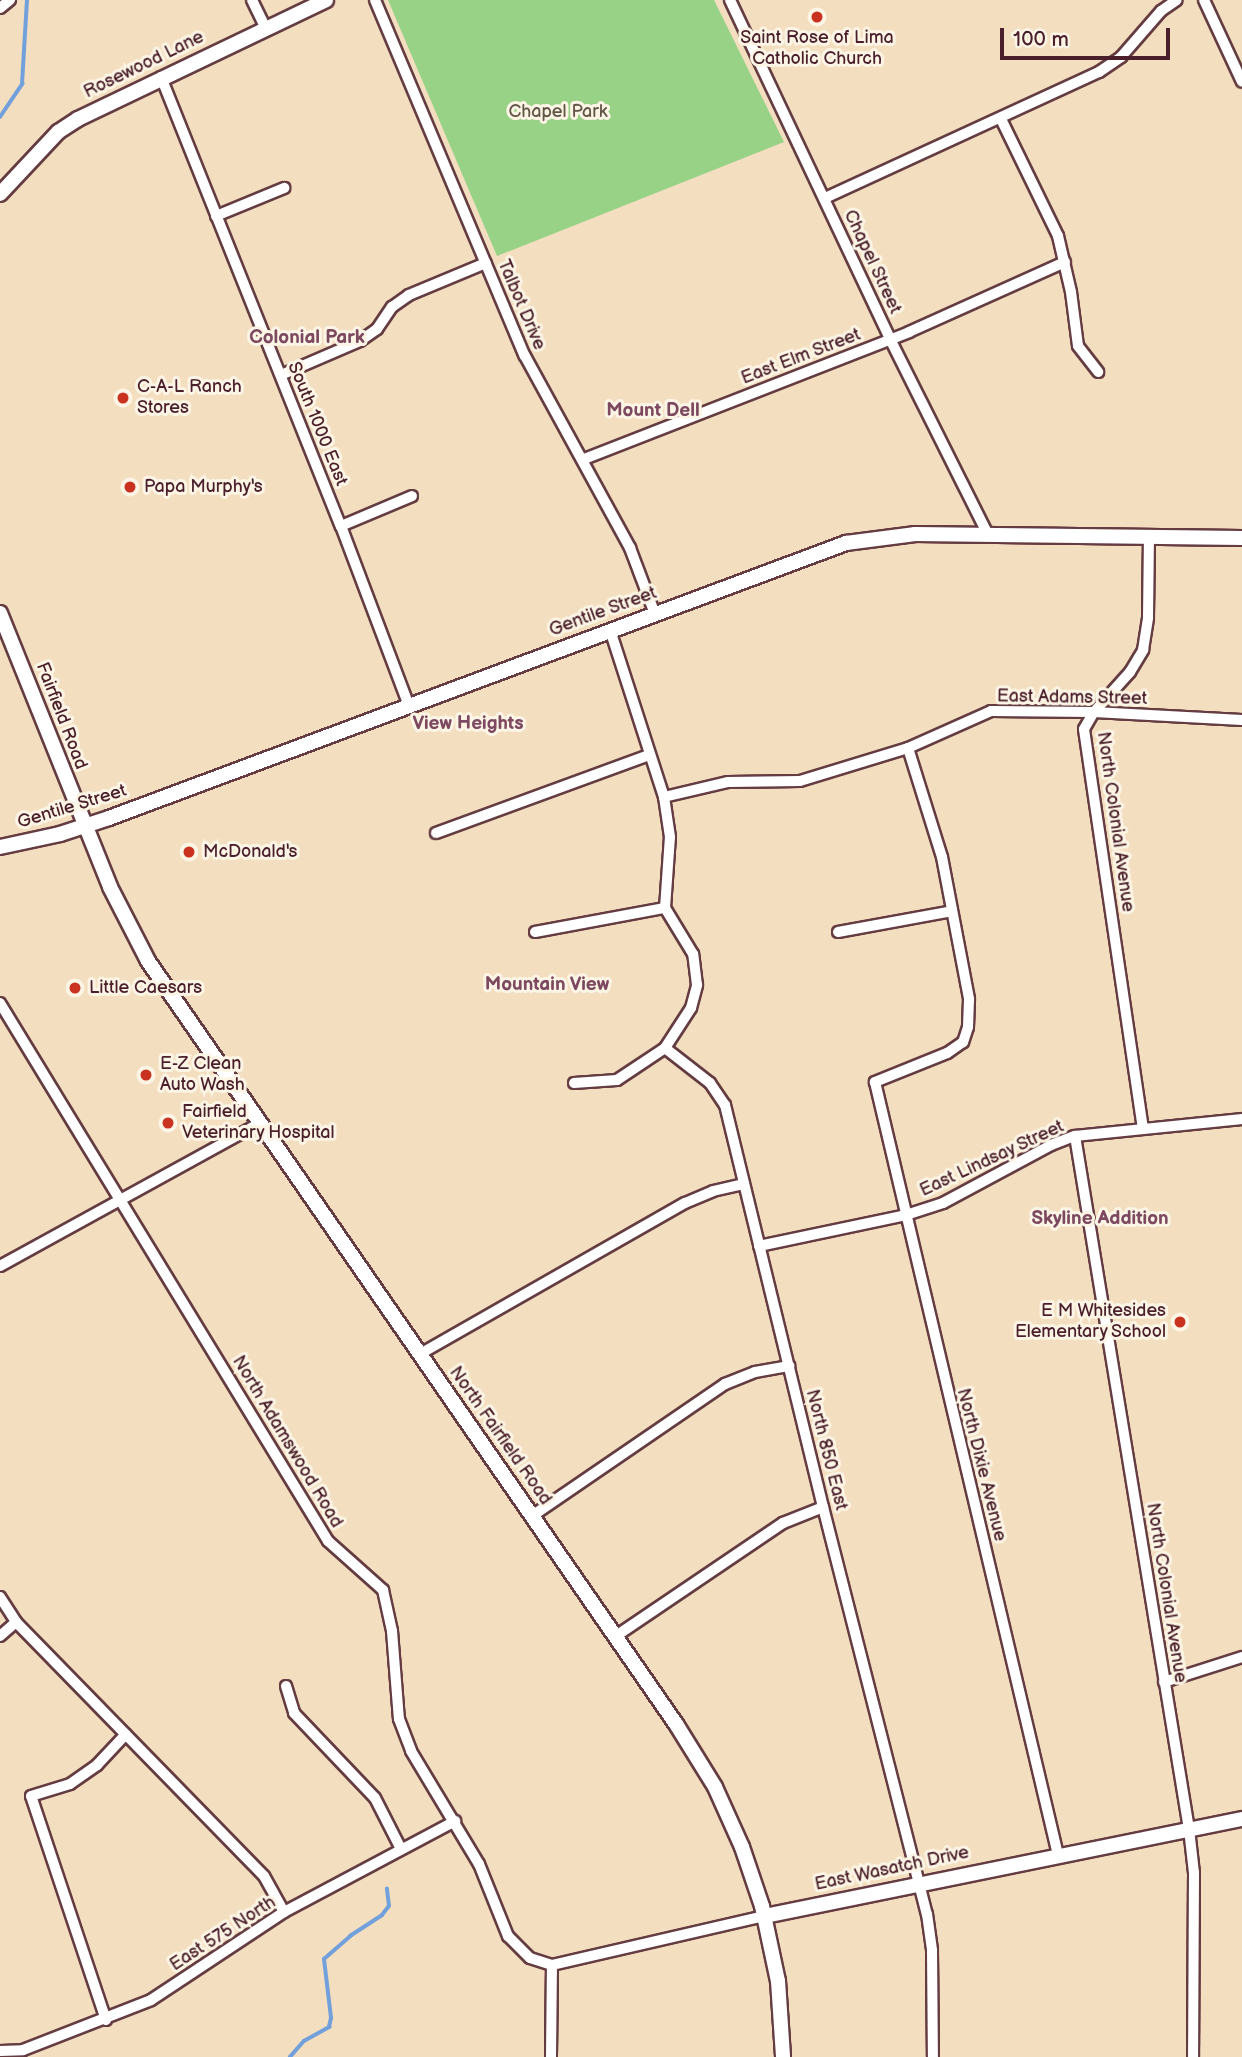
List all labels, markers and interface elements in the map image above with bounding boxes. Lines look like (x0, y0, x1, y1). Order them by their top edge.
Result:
marker: Saint Rose of Lima Catholic Church (809, 9, 825, 25)
scale bar (1004, 14, 1174, 58)
street label: Rosewood Lane (80, 27, 208, 103)
text: 100 m (1013, 27, 1069, 52)
place label: Saint Rose of Lima Catholic Church (740, 28, 894, 70)
park label: Chapel Park (508, 101, 608, 123)
street label: Chapel Street (838, 207, 906, 317)
street label: Talbot Drive (492, 257, 550, 353)
street label: East Elm Street (738, 324, 864, 390)
district label: Colonial Park (249, 327, 365, 349)
street label: South 1000 East (282, 359, 352, 489)
place label: C-A-L Ranch Stores (137, 377, 242, 420)
marker: C-A-L Ranch Stores (115, 390, 131, 406)
district label: Mount Dell (606, 400, 700, 422)
place label: Papa Murphy's (144, 476, 263, 498)
marker: Papa Murphy's (122, 479, 138, 495)
street label: Gentile Street (546, 583, 660, 641)
street label: Fairfield Road (31, 659, 91, 773)
street label: East Adams Street (997, 686, 1147, 710)
district label: View Heights (412, 713, 524, 735)
street label: North Colonial Avenue (1092, 730, 1138, 914)
street label: Gentile Street (15, 780, 129, 834)
place label: McDonald's (203, 841, 297, 863)
marker: McDonald's (181, 844, 197, 860)
district label: Mountain View (484, 974, 610, 996)
place label: Little Caesars (89, 977, 202, 999)
marker: Little Caesars (67, 980, 83, 996)
place label: E-Z Clean Auto Wash (160, 1054, 245, 1096)
marker: E-Z Clean Auto Wash (138, 1067, 154, 1083)
place label: Fairfield Veterinary Hospital (182, 1102, 336, 1144)
marker: Fairfield Veterinary Hospital (160, 1115, 176, 1131)
street label: East Lindsay Street (916, 1116, 1068, 1202)
district label: Skyline Addition (1031, 1208, 1169, 1230)
place label: E M Whitesides Elementary School (1013, 1301, 1166, 1344)
marker: E M Whitesides Elementary School (1172, 1314, 1188, 1330)
street label: North Adamswood Road (227, 1352, 347, 1532)
street label: North Fairfield Road (444, 1363, 556, 1509)
street label: North Dixie Avenue (952, 1386, 1010, 1544)
street label: North 850 East (801, 1387, 851, 1513)
street label: North Colonial Avenue (1141, 1502, 1191, 1684)
street label: East Wasatch Drive (813, 1842, 971, 1896)
street label: East 575 North (166, 1892, 280, 1976)

